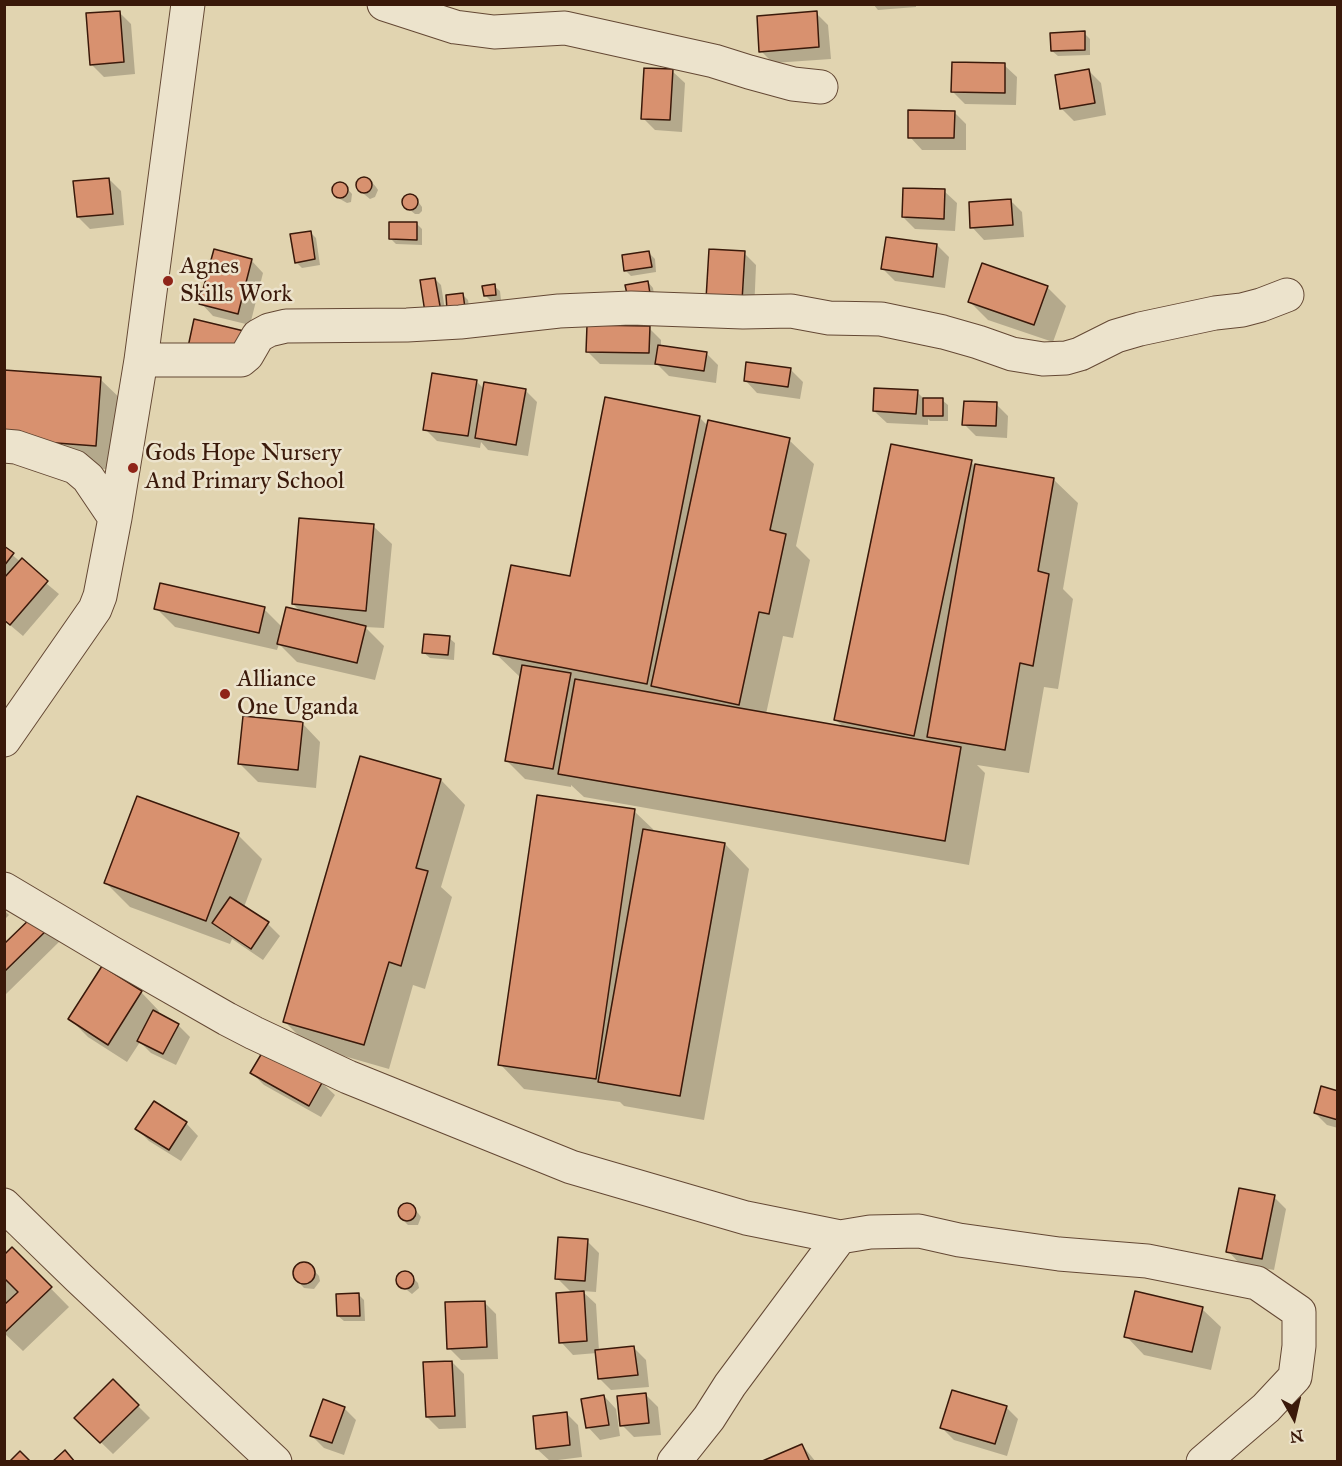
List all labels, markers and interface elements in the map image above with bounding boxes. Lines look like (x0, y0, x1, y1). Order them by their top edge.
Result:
place label: Agnes Skills Work (180, 253, 292, 309)
marker: Agnes Skills Work (161, 274, 175, 288)
place label: Gods Hope Nursery And Primary School (145, 440, 344, 496)
marker: Gods Hope Nursery And Primary School (126, 461, 140, 475)
place label: Alliance One Uganda (237, 666, 358, 722)
marker: Alliance One Uganda (218, 687, 232, 701)
north arrow (1264, 1388, 1324, 1448)
text: N (1289, 1426, 1305, 1447)

